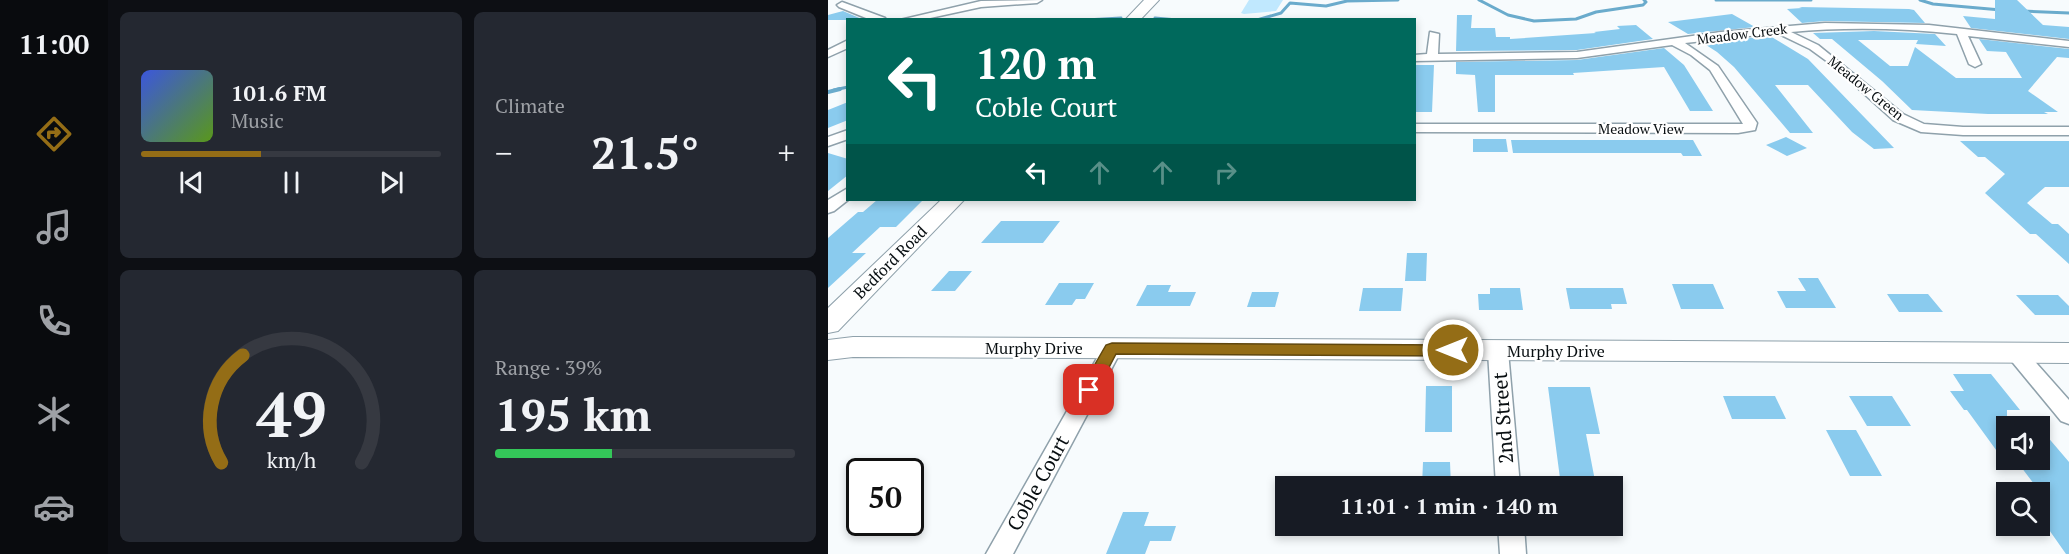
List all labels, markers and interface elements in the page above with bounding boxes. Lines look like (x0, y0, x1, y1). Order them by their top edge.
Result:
street label: Meadow Creek (1696, 18, 1789, 48)
text: 11:00 (19, 26, 89, 62)
text: 120 m (975, 35, 1096, 91)
icon: left (876, 42, 954, 120)
street label: Meadow Green (1824, 51, 1909, 125)
text: 101.6 FM (231, 78, 326, 107)
text: Coble Court (975, 89, 1117, 125)
text: Climate (495, 92, 565, 119)
text: Music (231, 107, 284, 134)
icon: directions (33, 113, 75, 155)
street label: Meadow View (1598, 119, 1685, 138)
text: 21.5° (591, 122, 699, 182)
text: − (495, 131, 513, 174)
text: + (777, 131, 795, 174)
icon: left (1020, 156, 1053, 189)
icon: ahead (1083, 156, 1116, 189)
icon: ahead (1146, 156, 1179, 189)
icon: right (1209, 156, 1242, 189)
icon: previous (175, 166, 208, 199)
icon: pause (275, 166, 308, 199)
icon: next (375, 166, 408, 199)
icon: music (33, 206, 75, 248)
street label: Bedford Road (848, 220, 932, 304)
icon: phone (33, 300, 75, 342)
position arrow (1421, 318, 1485, 382)
street label: Murphy Drive (985, 337, 1083, 359)
street label: Murphy Drive (1507, 340, 1605, 362)
text: Range · 39% (495, 354, 602, 381)
pin (1063, 364, 1114, 415)
street label: 2nd Street (1486, 371, 1519, 465)
text: 49 (256, 372, 326, 455)
icon: arrive (1072, 373, 1105, 406)
text: 195 km (495, 384, 651, 444)
icon: climate (33, 393, 75, 435)
map controls (1996, 416, 2050, 536)
button: sound (1996, 416, 2050, 470)
street label: Coble Court (1000, 430, 1075, 535)
text: km/h (266, 446, 316, 474)
speed limit sign: 50 (846, 458, 924, 536)
button: search (1996, 482, 2050, 536)
icon: car (33, 486, 75, 528)
text: 11:01 · 1 min · 140 m (1340, 491, 1558, 520)

